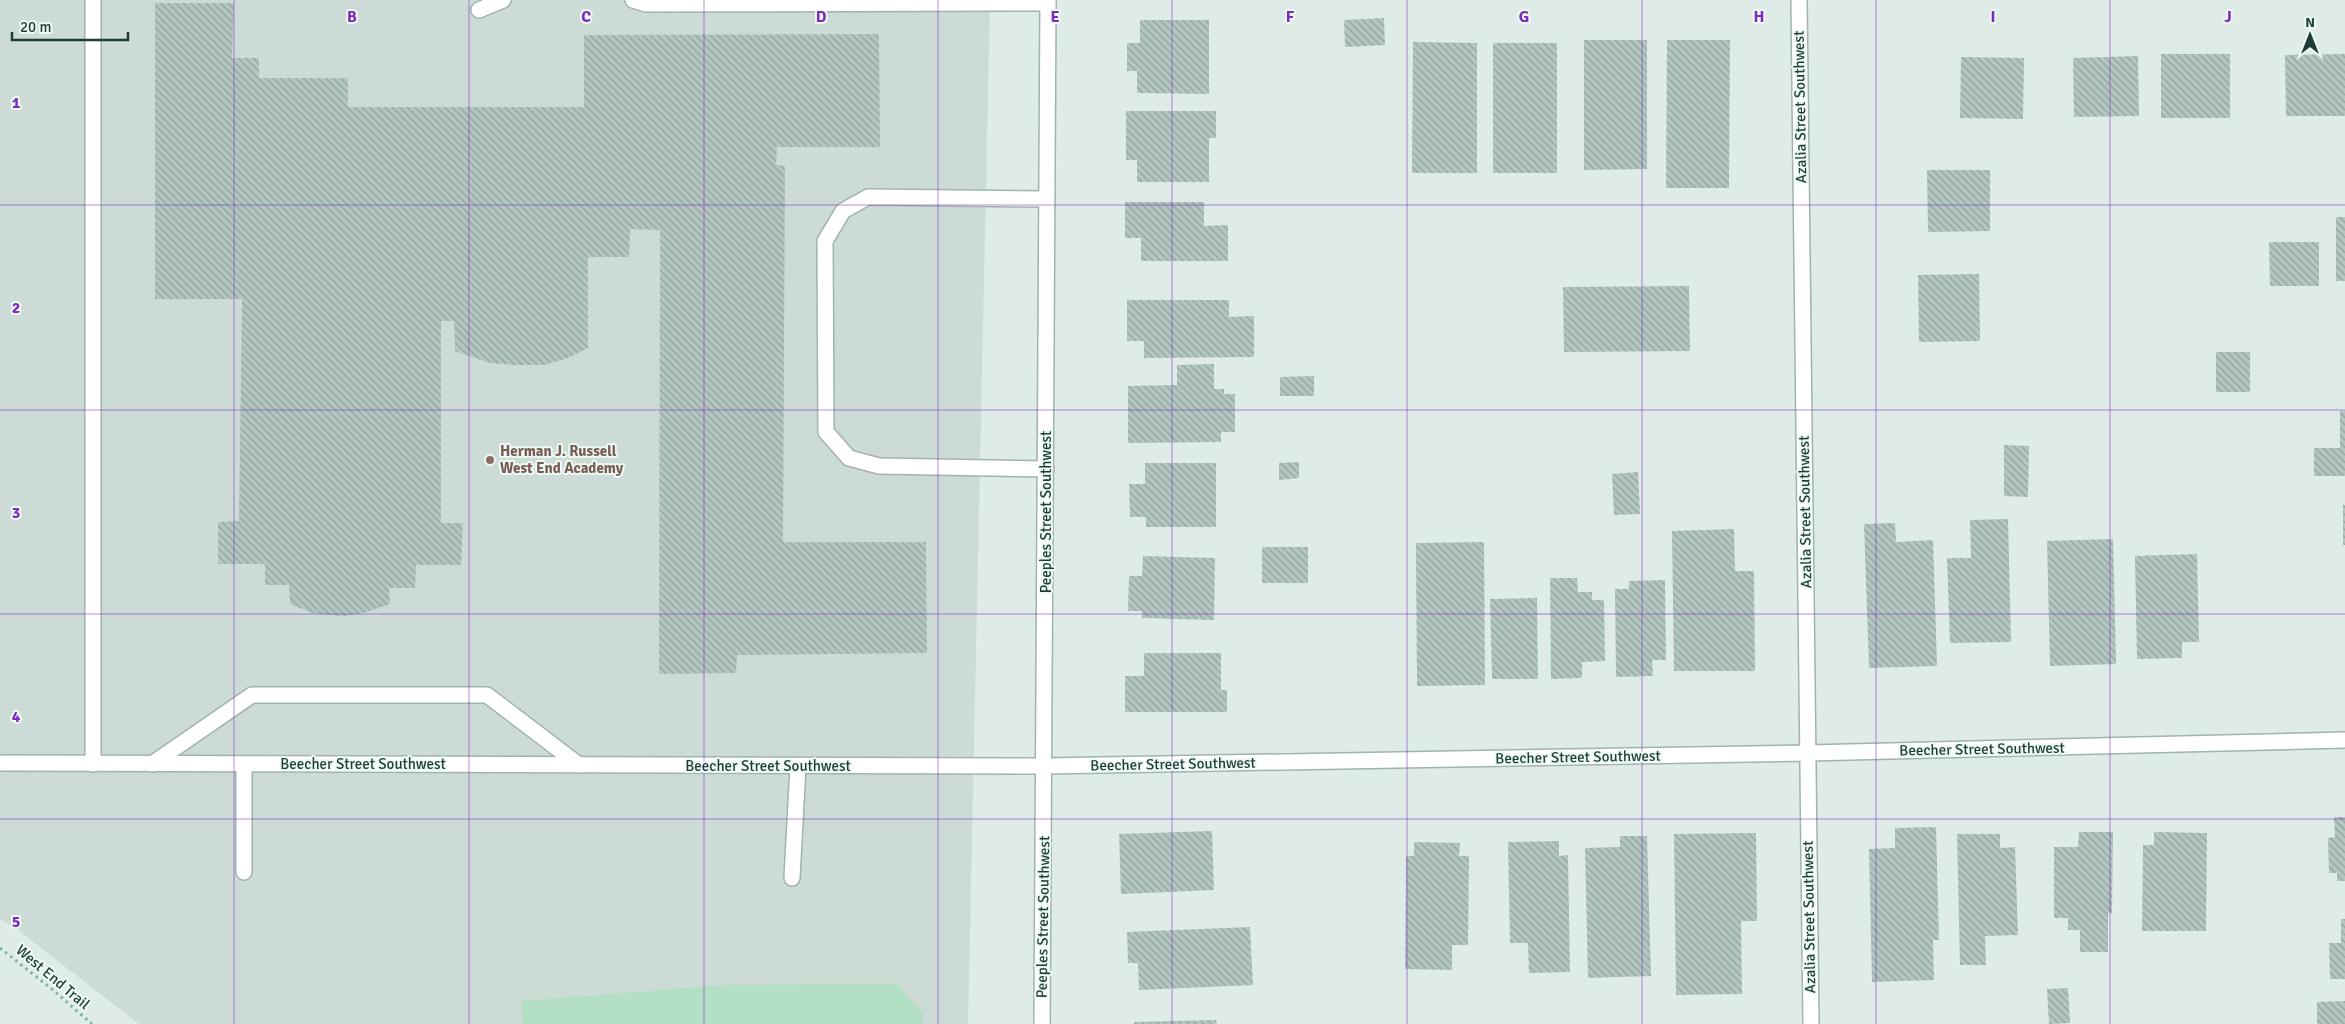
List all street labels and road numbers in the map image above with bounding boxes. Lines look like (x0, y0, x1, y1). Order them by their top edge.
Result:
street label: Azalia Street Southwest (1790, 31, 1810, 183)
street label: Peeples Street Southwest (1037, 431, 1055, 593)
street label: Azalia Street Southwest (1795, 436, 1815, 588)
street label: Beecher Street Southwest (1899, 739, 2065, 759)
street label: Beecher Street Southwest (1495, 747, 1661, 767)
street label: Beecher Street Southwest (1090, 754, 1256, 774)
street label: Beecher Street Southwest (280, 755, 446, 773)
street label: Beecher Street Southwest (685, 757, 851, 775)
street label: Peeples Street Southwest (1033, 836, 1053, 998)
street label: Azalia Street Southwest (1799, 841, 1819, 993)
street label: West End Trail (12, 941, 94, 1013)

